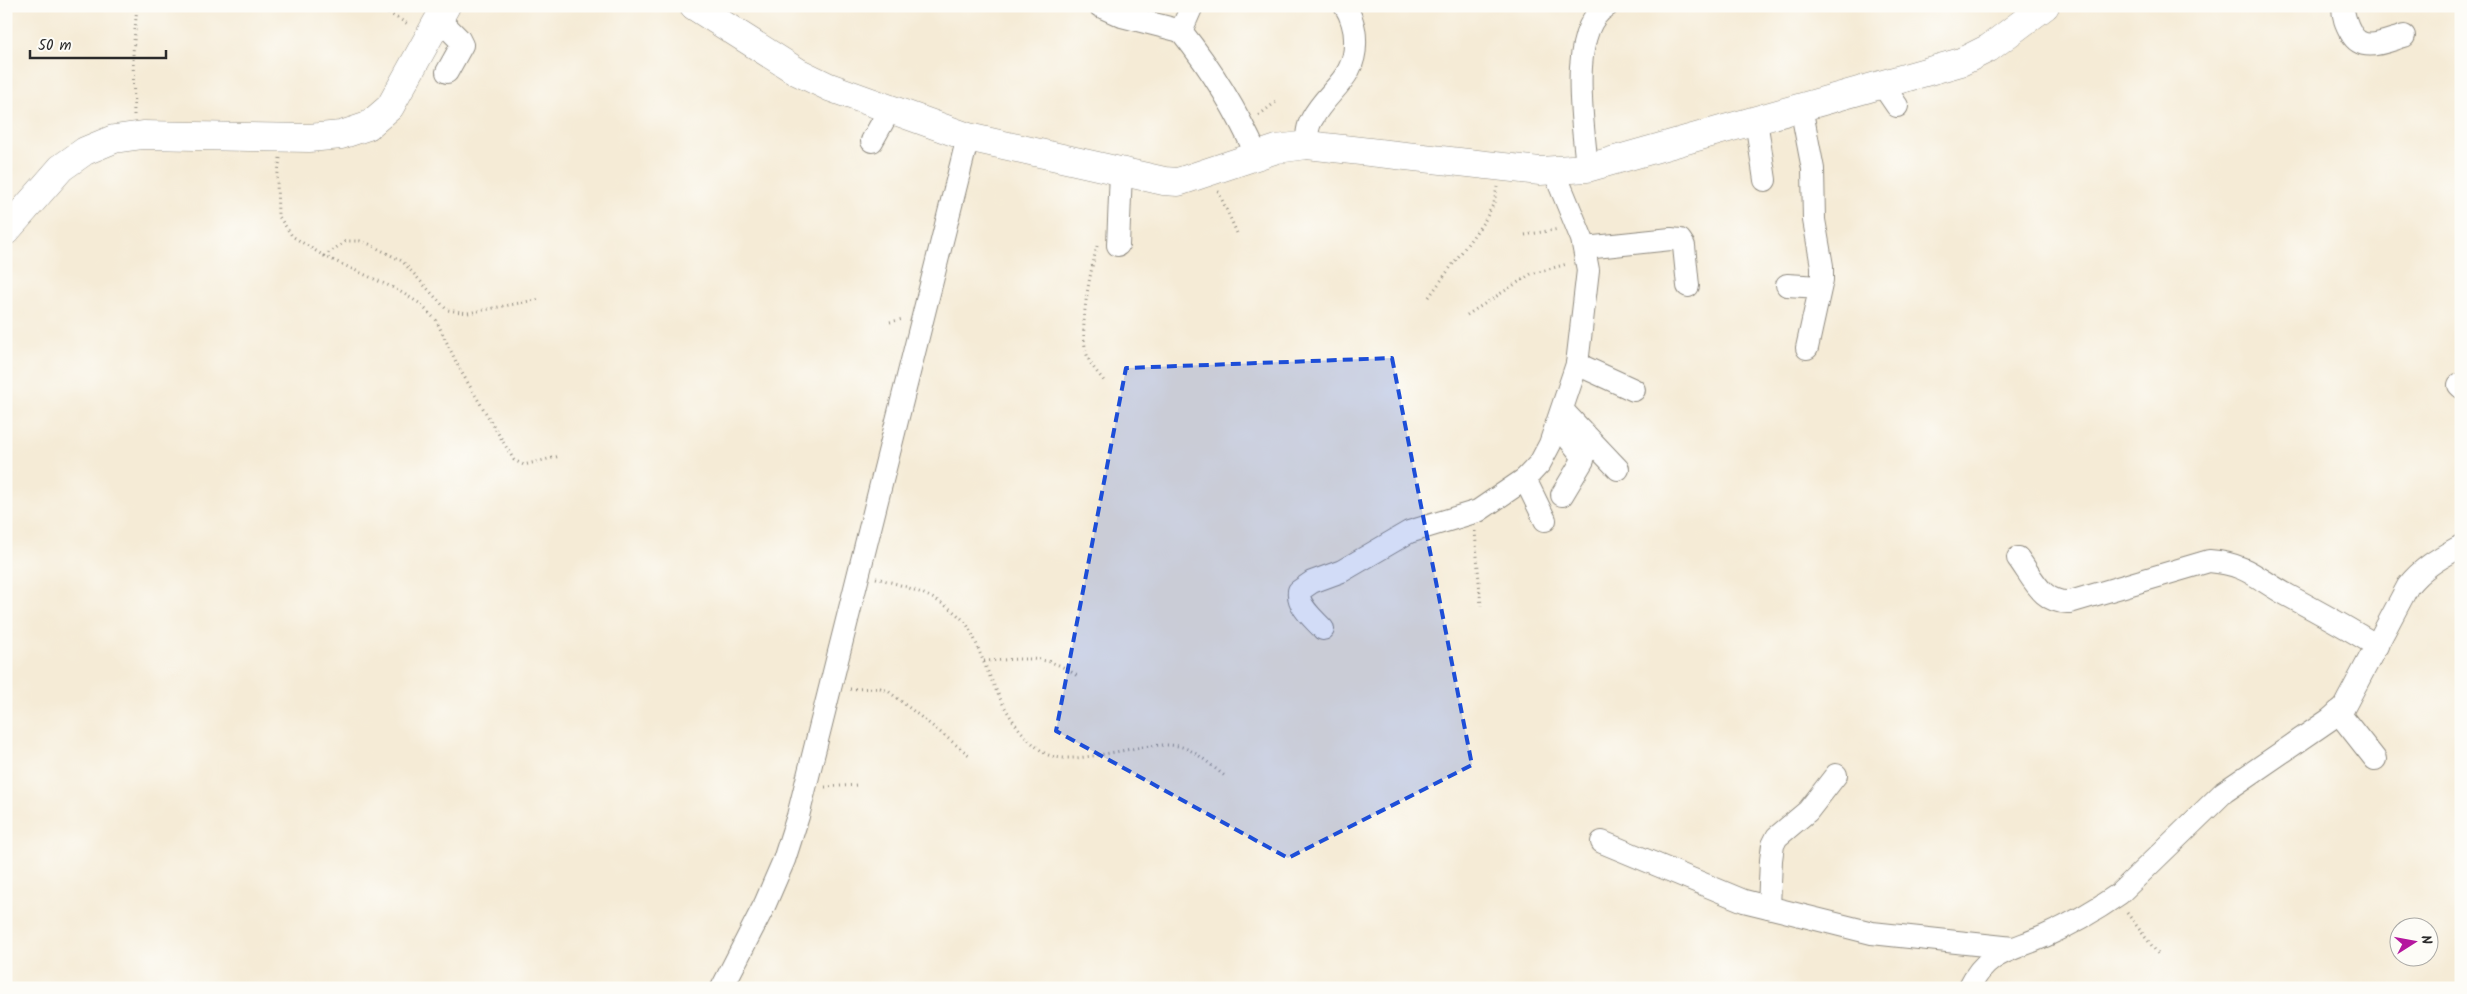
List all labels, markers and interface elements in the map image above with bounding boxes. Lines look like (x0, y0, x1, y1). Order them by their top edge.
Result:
scale bar (30, 28, 166, 60)
text: 50 m (38, 34, 72, 58)
north arrow (2390, 916, 2440, 966)
text: N (2414, 933, 2437, 946)

